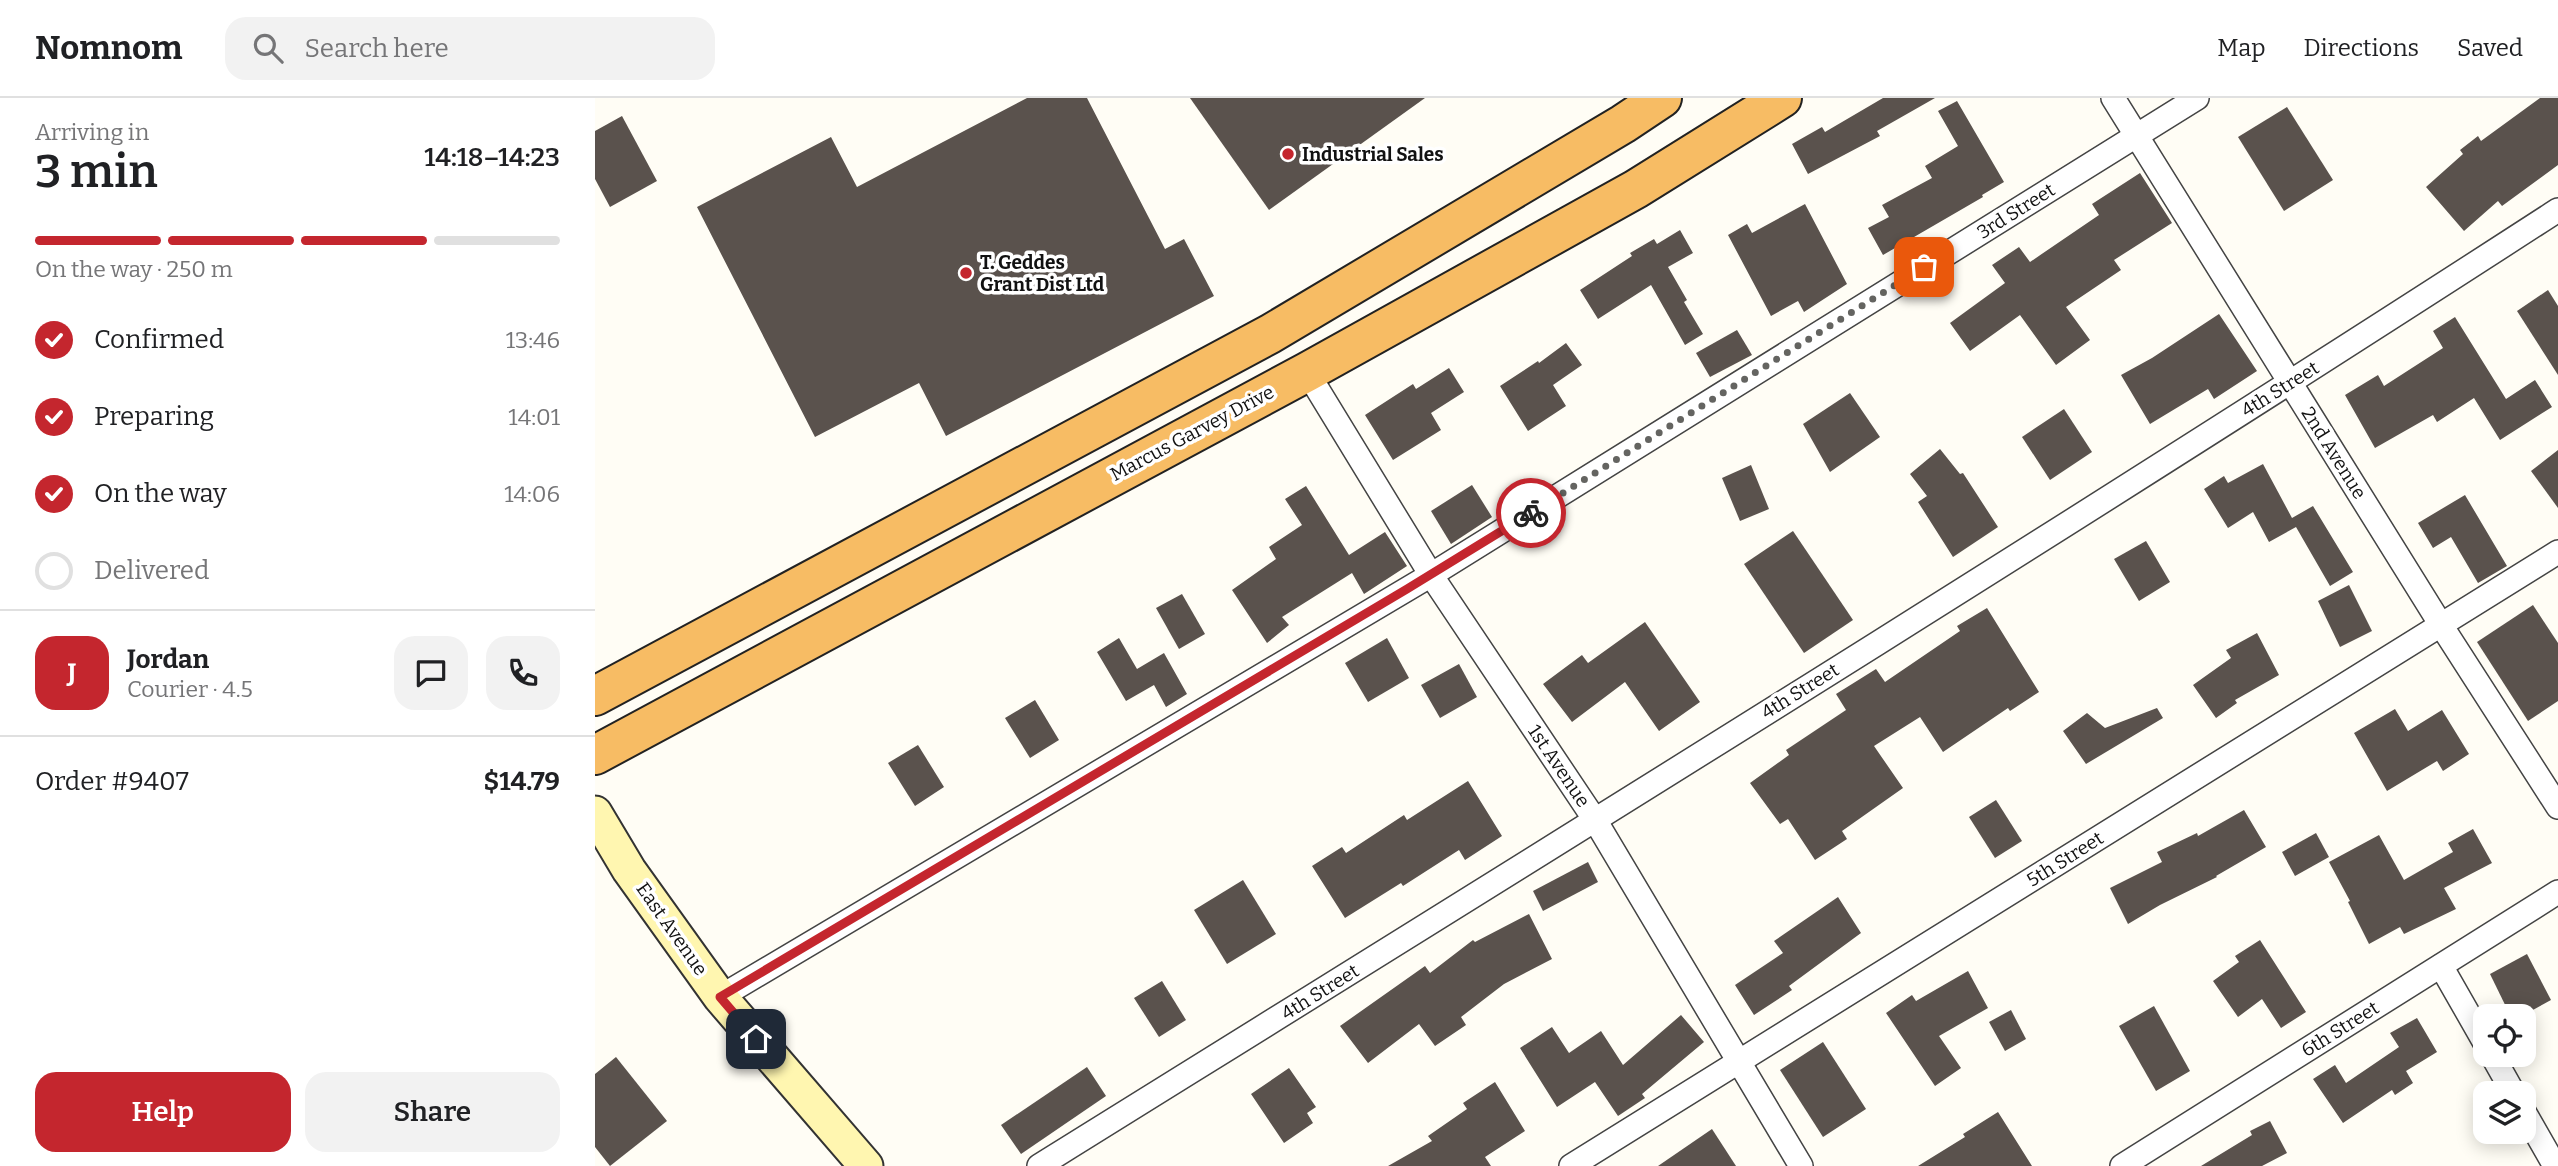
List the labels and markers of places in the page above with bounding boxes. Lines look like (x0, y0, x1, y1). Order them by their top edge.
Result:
place label: Industrial Sales (1302, 143, 1444, 166)
marker: Industrial Sales (1280, 146, 1296, 162)
pin (1894, 237, 1954, 297)
place label: T. Geddes Grant Dist Ltd (980, 251, 1105, 296)
marker: T. Geddes Grant Dist Ltd (958, 265, 974, 281)
pin (726, 1009, 786, 1069)

